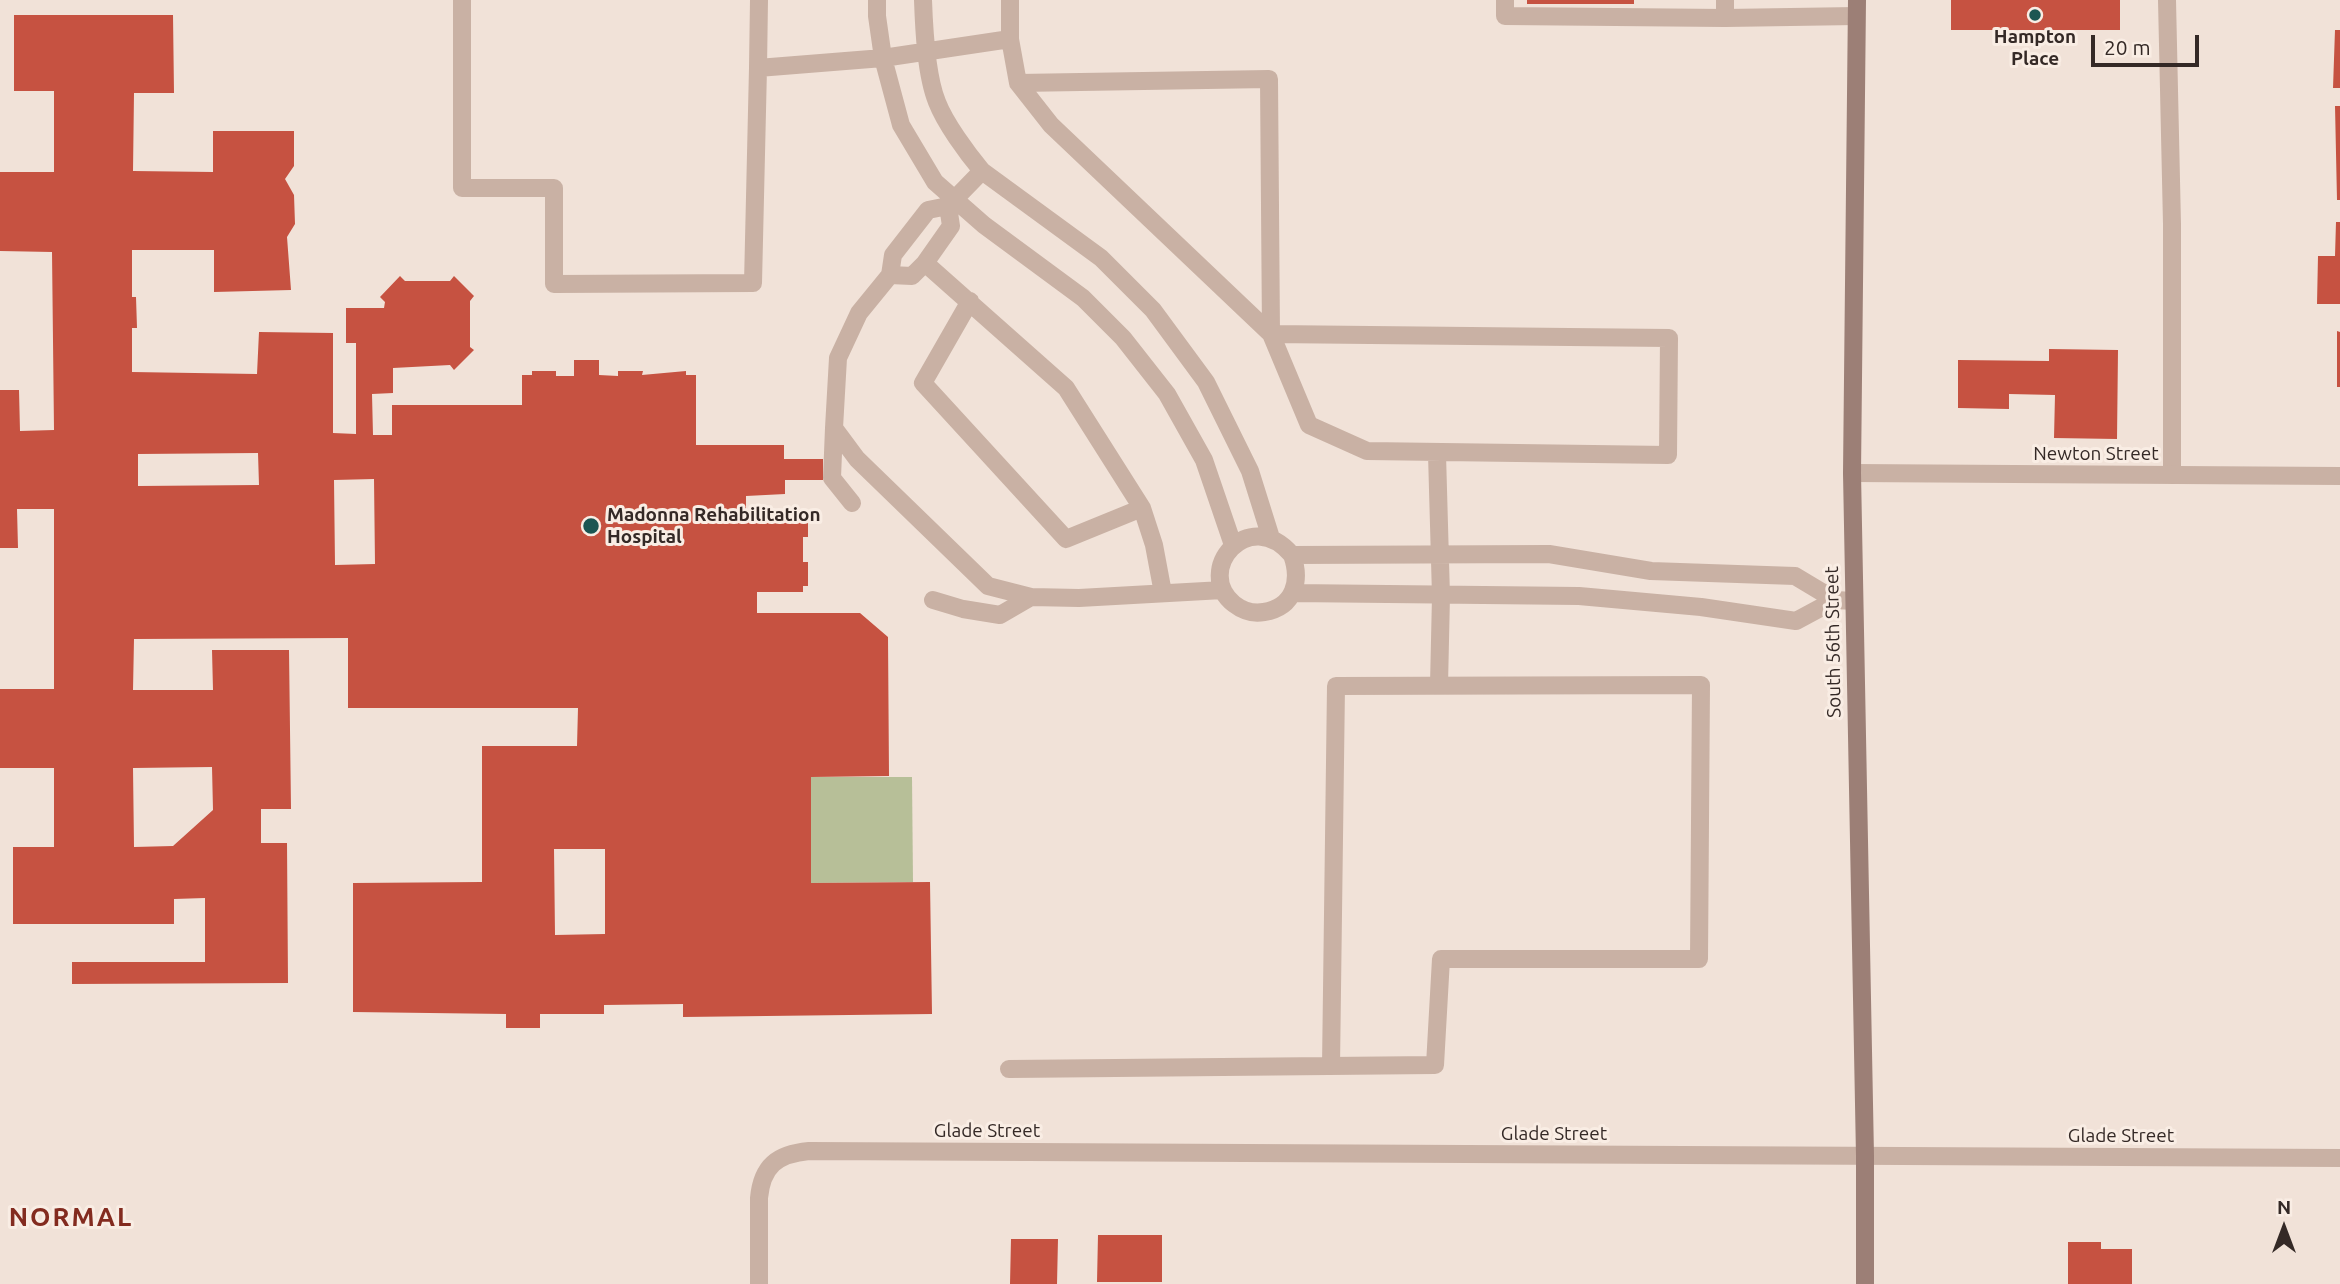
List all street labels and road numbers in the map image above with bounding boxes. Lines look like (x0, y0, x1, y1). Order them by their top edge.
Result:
street label: Newton Street (2033, 443, 2159, 465)
street label: South 56th Street (1820, 566, 1846, 718)
street label: Glade Street (934, 1120, 1040, 1142)
street label: Glade Street (1501, 1123, 1607, 1145)
street label: Glade Street (2068, 1125, 2174, 1147)

